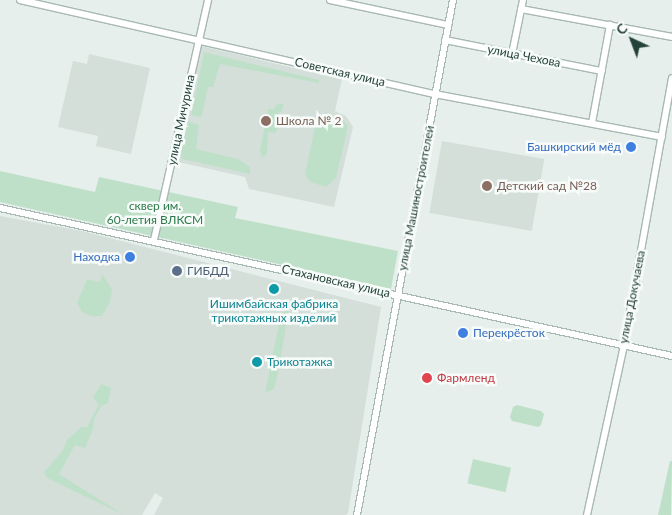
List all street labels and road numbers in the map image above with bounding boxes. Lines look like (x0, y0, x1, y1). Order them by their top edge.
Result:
street label: улица Чехова (486, 42, 562, 70)
street label: Советская улица (293, 55, 387, 89)
street label: улица Мичурина (164, 73, 198, 167)
street label: улица Машиностроителей (395, 124, 437, 272)
street label: улица Докучаева (616, 249, 648, 345)
street label: Стахановская улица (280, 262, 392, 300)

